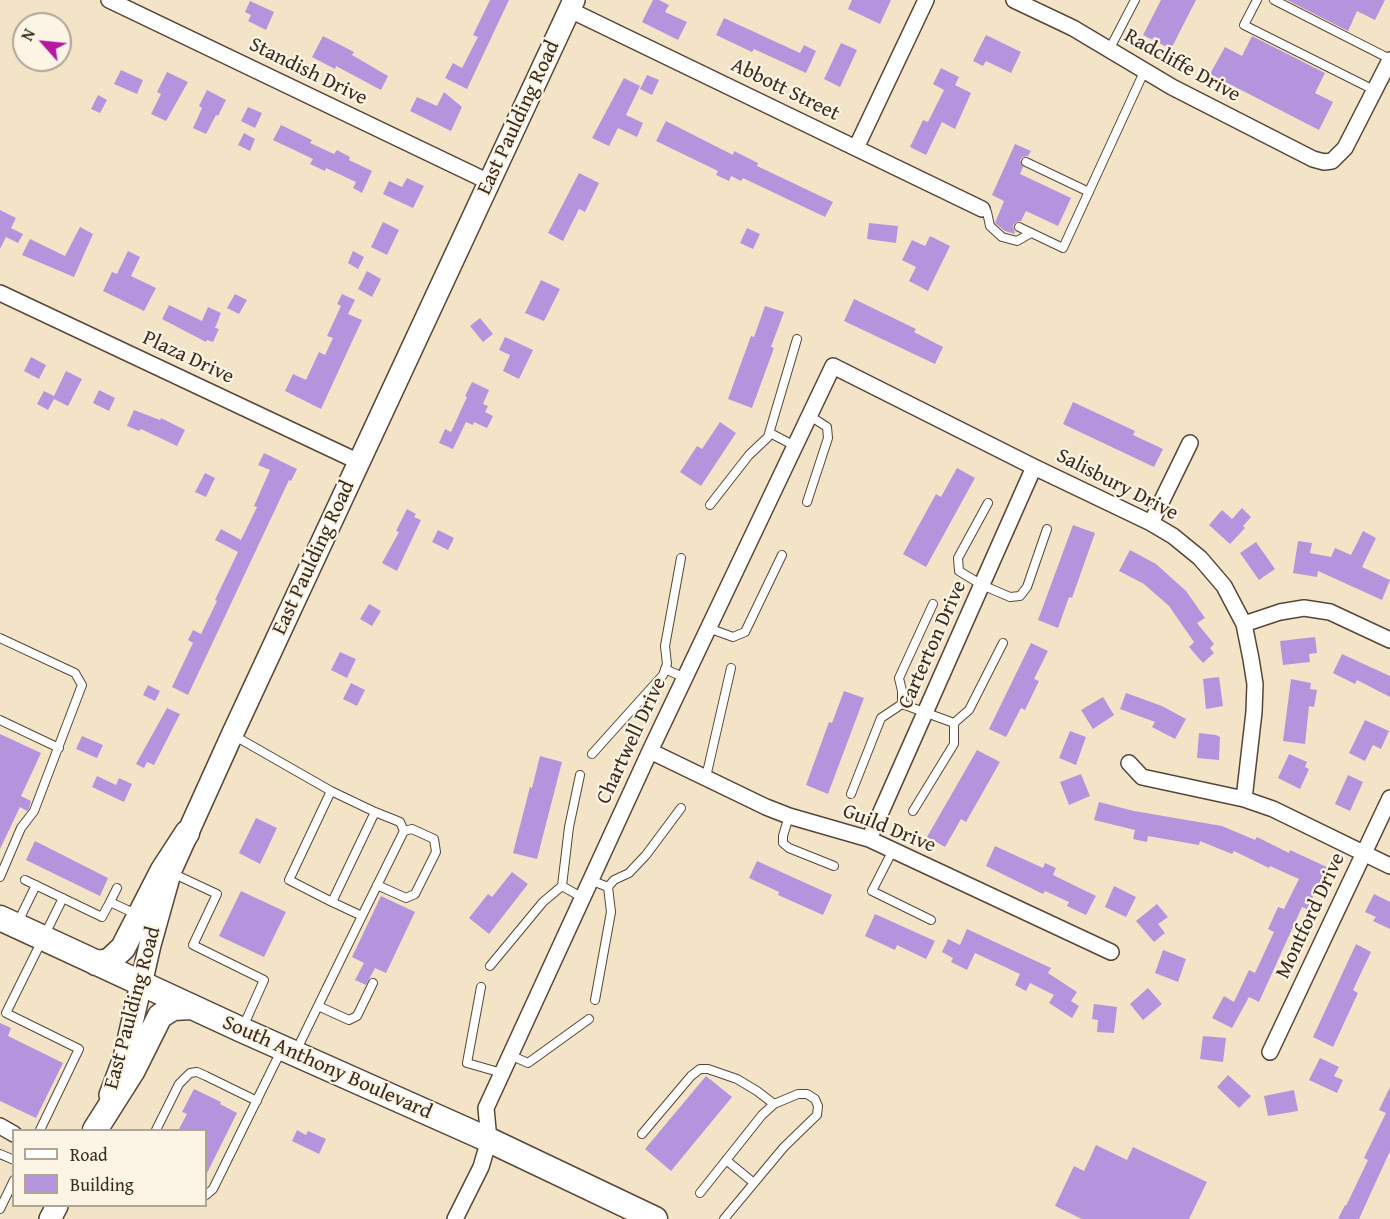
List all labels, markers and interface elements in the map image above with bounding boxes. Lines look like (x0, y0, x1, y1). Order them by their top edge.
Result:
north arrow (12, 12, 72, 72)
street label: Radcliffe Drive (1119, 24, 1245, 108)
text: N (15, 25, 41, 45)
street label: Standish Drive (245, 33, 371, 111)
street label: East Paulding Road (472, 37, 566, 199)
street label: Abbott Street (727, 53, 843, 127)
street label: Plaza Drive (138, 326, 238, 390)
street label: Salisbury Drive (1052, 443, 1182, 527)
street label: East Paulding Road (267, 477, 361, 639)
street label: Carterton Drive (894, 577, 972, 713)
street label: Chartwell Drive (592, 674, 672, 808)
street label: Guild Drive (839, 799, 939, 859)
street label: Montford Drive (1271, 849, 1351, 983)
street label: East Paulding Road (99, 924, 167, 1092)
street label: South Anthony Boulevard (218, 1010, 436, 1126)
legend (12, 1129, 207, 1207)
text: Road (70, 1141, 108, 1168)
text: Building (70, 1171, 134, 1198)

